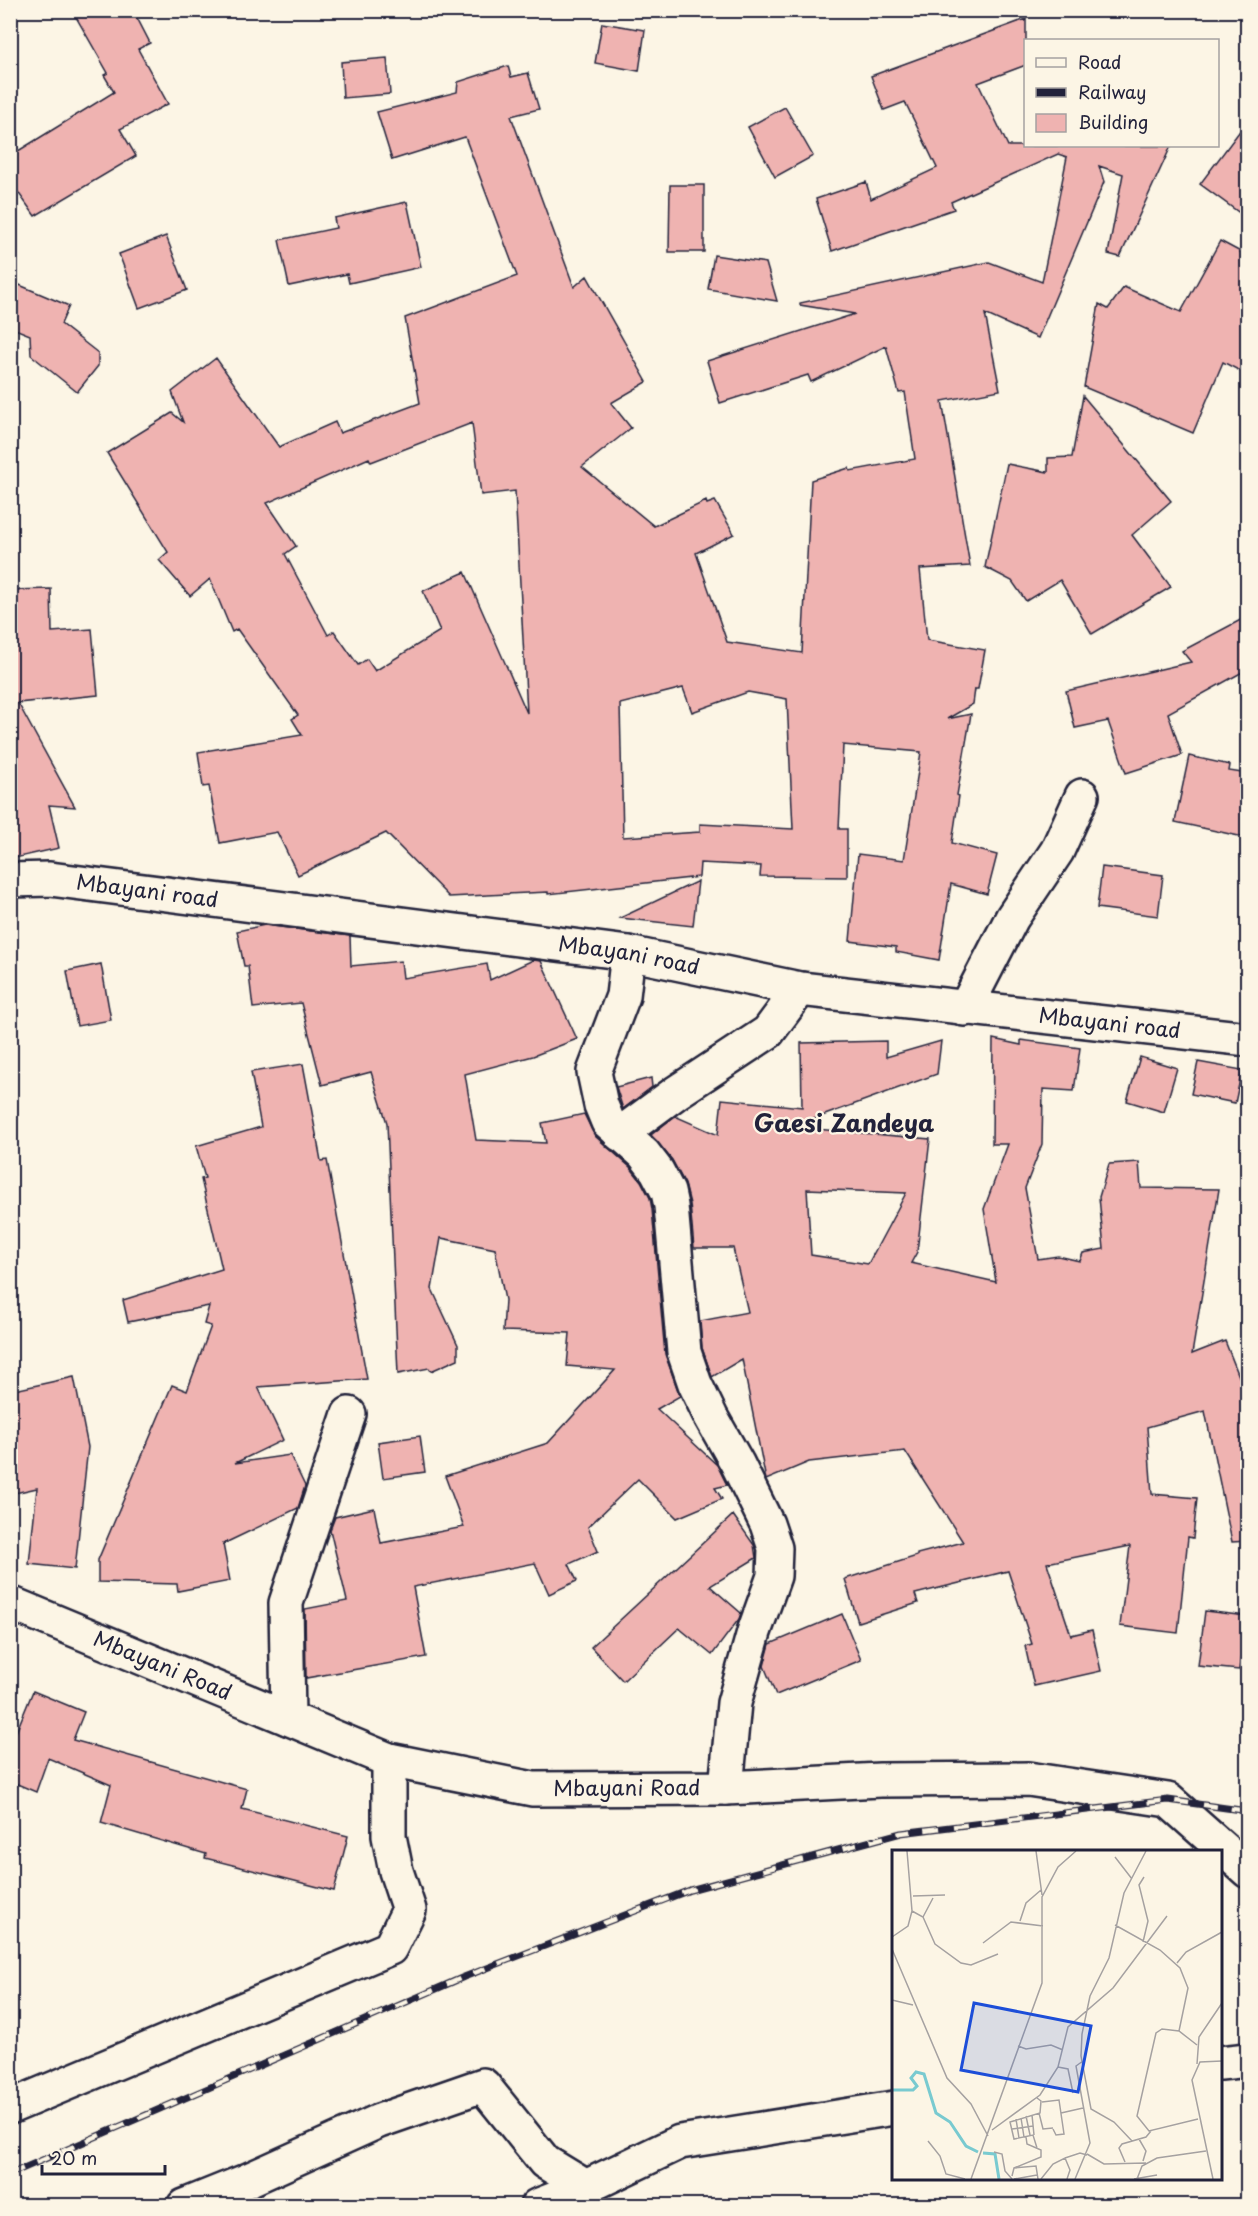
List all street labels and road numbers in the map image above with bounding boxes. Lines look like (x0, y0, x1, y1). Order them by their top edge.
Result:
street label: Mbayani road (75, 865, 220, 914)
street label: Mbayani road (557, 926, 703, 982)
street label: Mbayani road (1037, 998, 1183, 1045)
street label: Mbayani Road (89, 1621, 237, 1707)
street label: Mbayani Road (553, 1770, 700, 1803)

